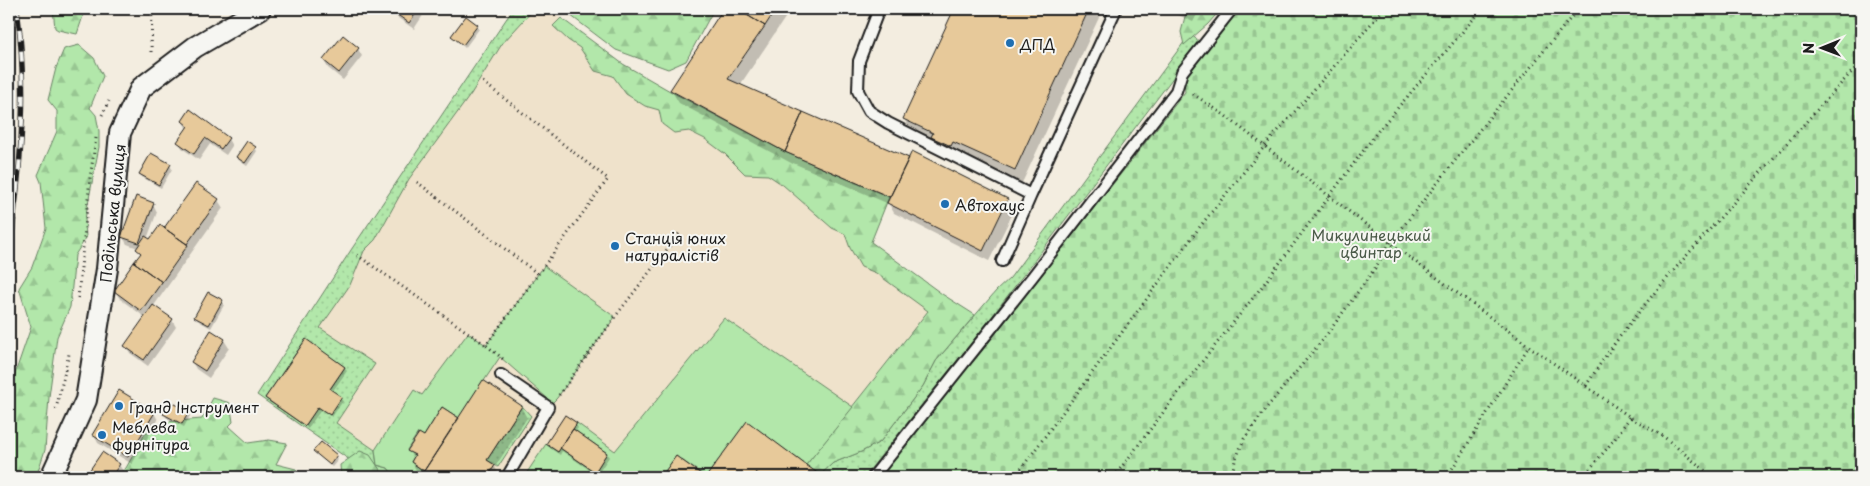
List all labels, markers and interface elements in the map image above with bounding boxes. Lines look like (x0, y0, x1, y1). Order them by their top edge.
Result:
north arrow (1798, 22, 1848, 72)
place label: ДПД (1019, 32, 1056, 55)
marker: ДПД (1004, 37, 1016, 49)
text: N (1798, 43, 1819, 54)
street label: Подільська вулиця (93, 143, 131, 283)
place label: Автохаус (955, 193, 1025, 216)
marker: Автохаус (939, 198, 951, 210)
park label: Микулинецький цвинтар (1311, 223, 1431, 263)
place label: Станція юних натуралістів (625, 226, 726, 266)
marker: Станція юних натуралістів (609, 240, 621, 252)
place label: Гранд Інструмент (129, 395, 259, 418)
marker: Гранд Інструмент (113, 400, 125, 412)
place label: Меблева фурнітура (112, 415, 190, 455)
marker: Меблева фурнітура (96, 429, 108, 441)

